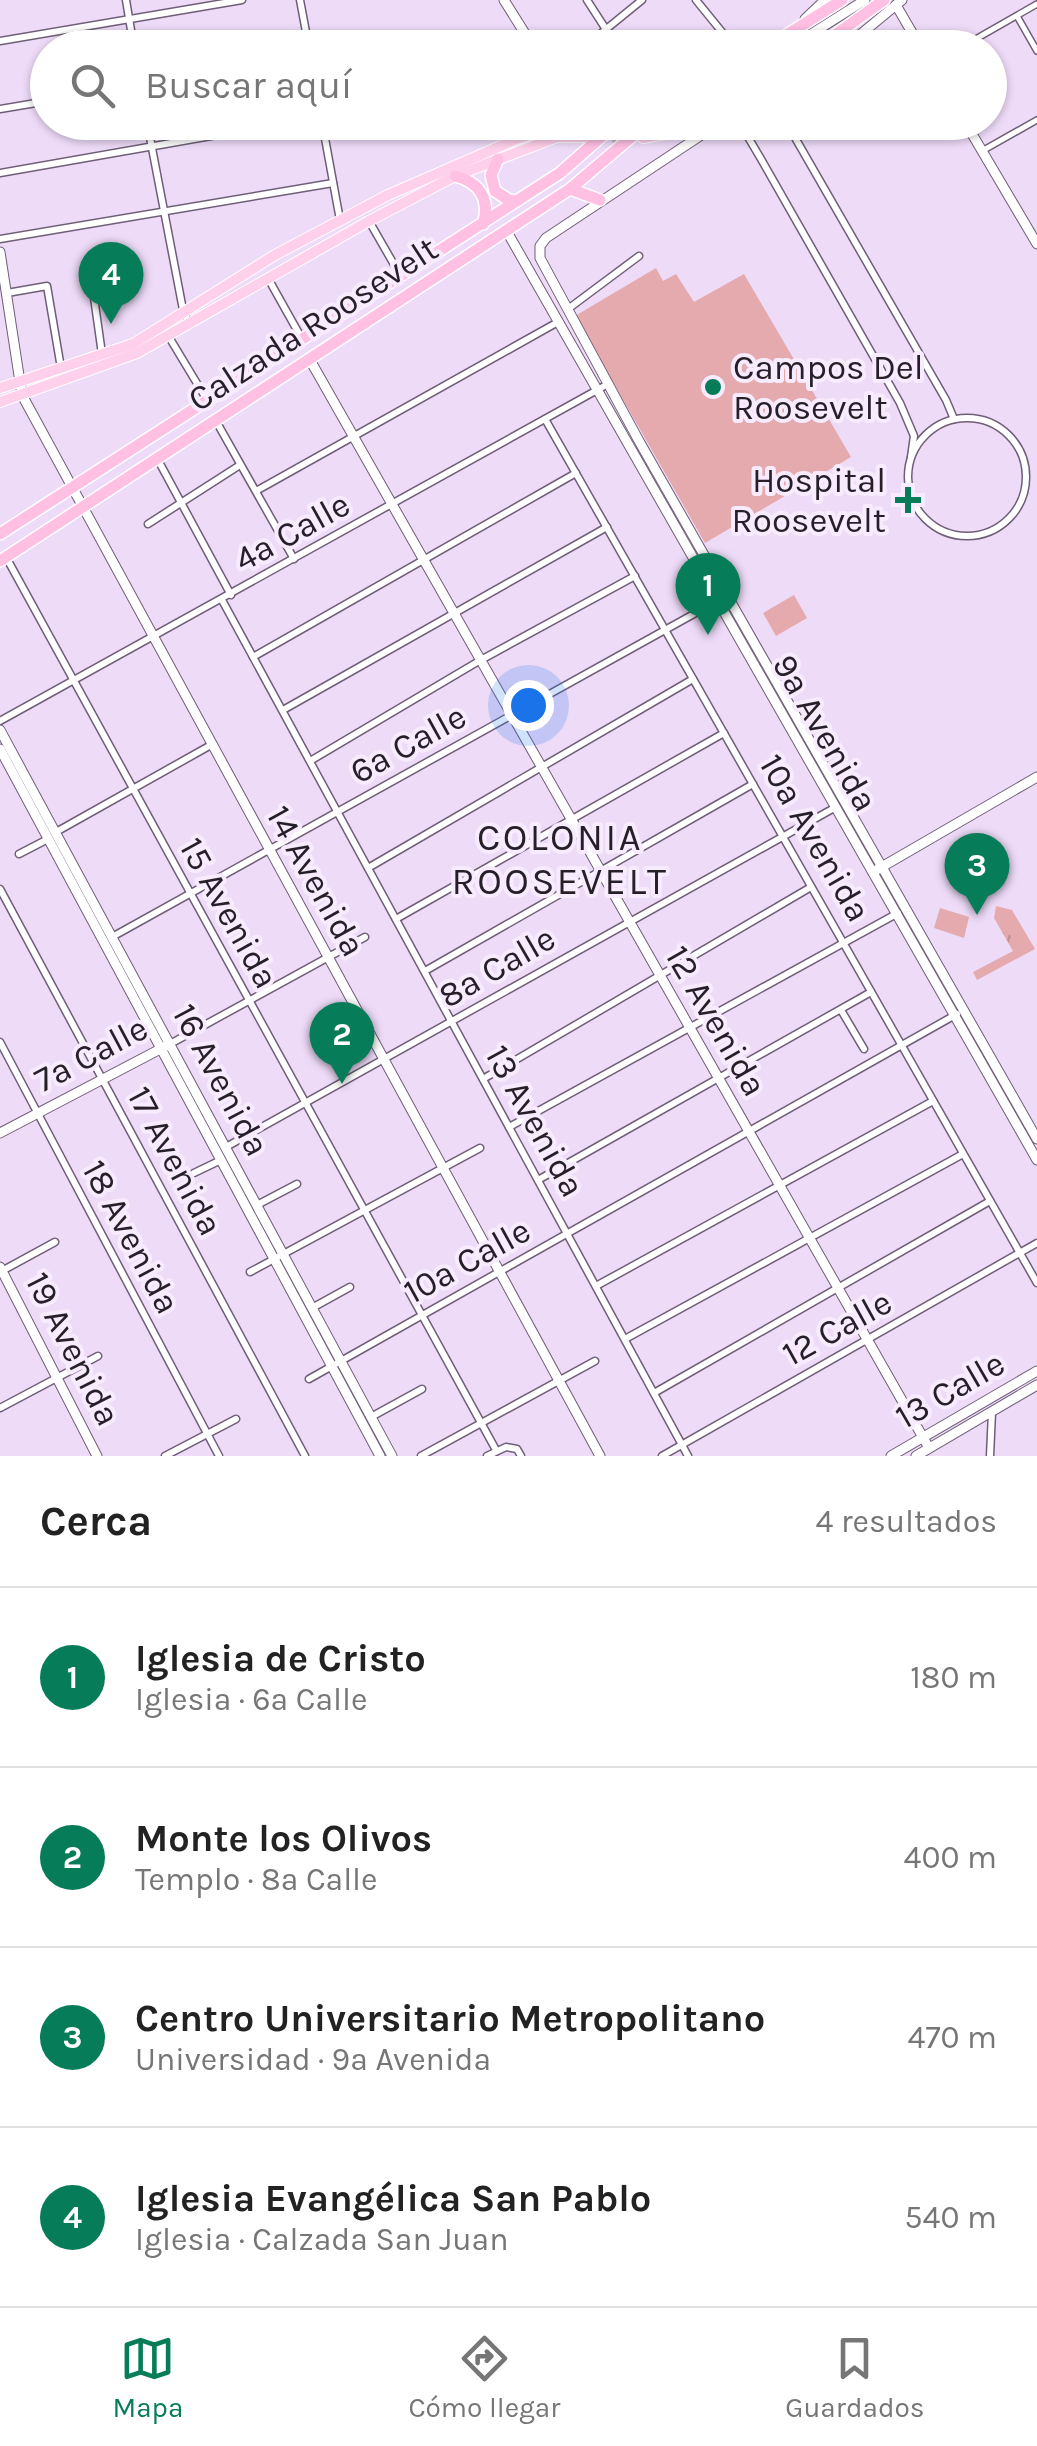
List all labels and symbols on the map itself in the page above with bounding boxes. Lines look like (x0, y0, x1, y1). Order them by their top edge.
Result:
street label: Calzada Roosevelt (181, 228, 445, 420)
pin: 4 (78, 242, 144, 324)
place label: Campos Del Roosevelt (733, 347, 924, 428)
marker: Campos Del Roosevelt (702, 376, 724, 398)
place label: Hospital Roosevelt (731, 460, 886, 541)
street label: 4a Calle (227, 484, 357, 580)
marker: Hospital Roosevelt (895, 487, 921, 513)
pin: 1 (676, 552, 740, 635)
street label: 9a Avenida (764, 647, 886, 819)
your location (503, 680, 554, 731)
street label: 6a Calle (343, 696, 473, 792)
street label: 10a Avenida (751, 747, 879, 929)
street label: 14 Avenida (258, 799, 374, 963)
district label: COLONIA ROOSEVELT (452, 815, 668, 904)
street label: 15 Avenida (171, 830, 287, 996)
pin: 3 (944, 832, 1010, 915)
street label: 8a Calle (432, 917, 562, 1017)
street label: 12 Avenida (657, 939, 775, 1103)
street label: 16 Avenida (164, 997, 278, 1163)
pin: 2 (310, 1002, 374, 1084)
street label: 7a Calle (27, 1007, 155, 1101)
street label: 13 Avenida (477, 1038, 593, 1204)
street label: 17 Avenida (119, 1080, 231, 1242)
street label: 18 Avenida (74, 1153, 188, 1321)
street label: 10a Calle (397, 1210, 537, 1312)
street label: 19 Avenida (17, 1265, 129, 1433)
street label: 12 Calle (775, 1281, 899, 1375)
street label: 13 Calle (888, 1343, 1012, 1437)

